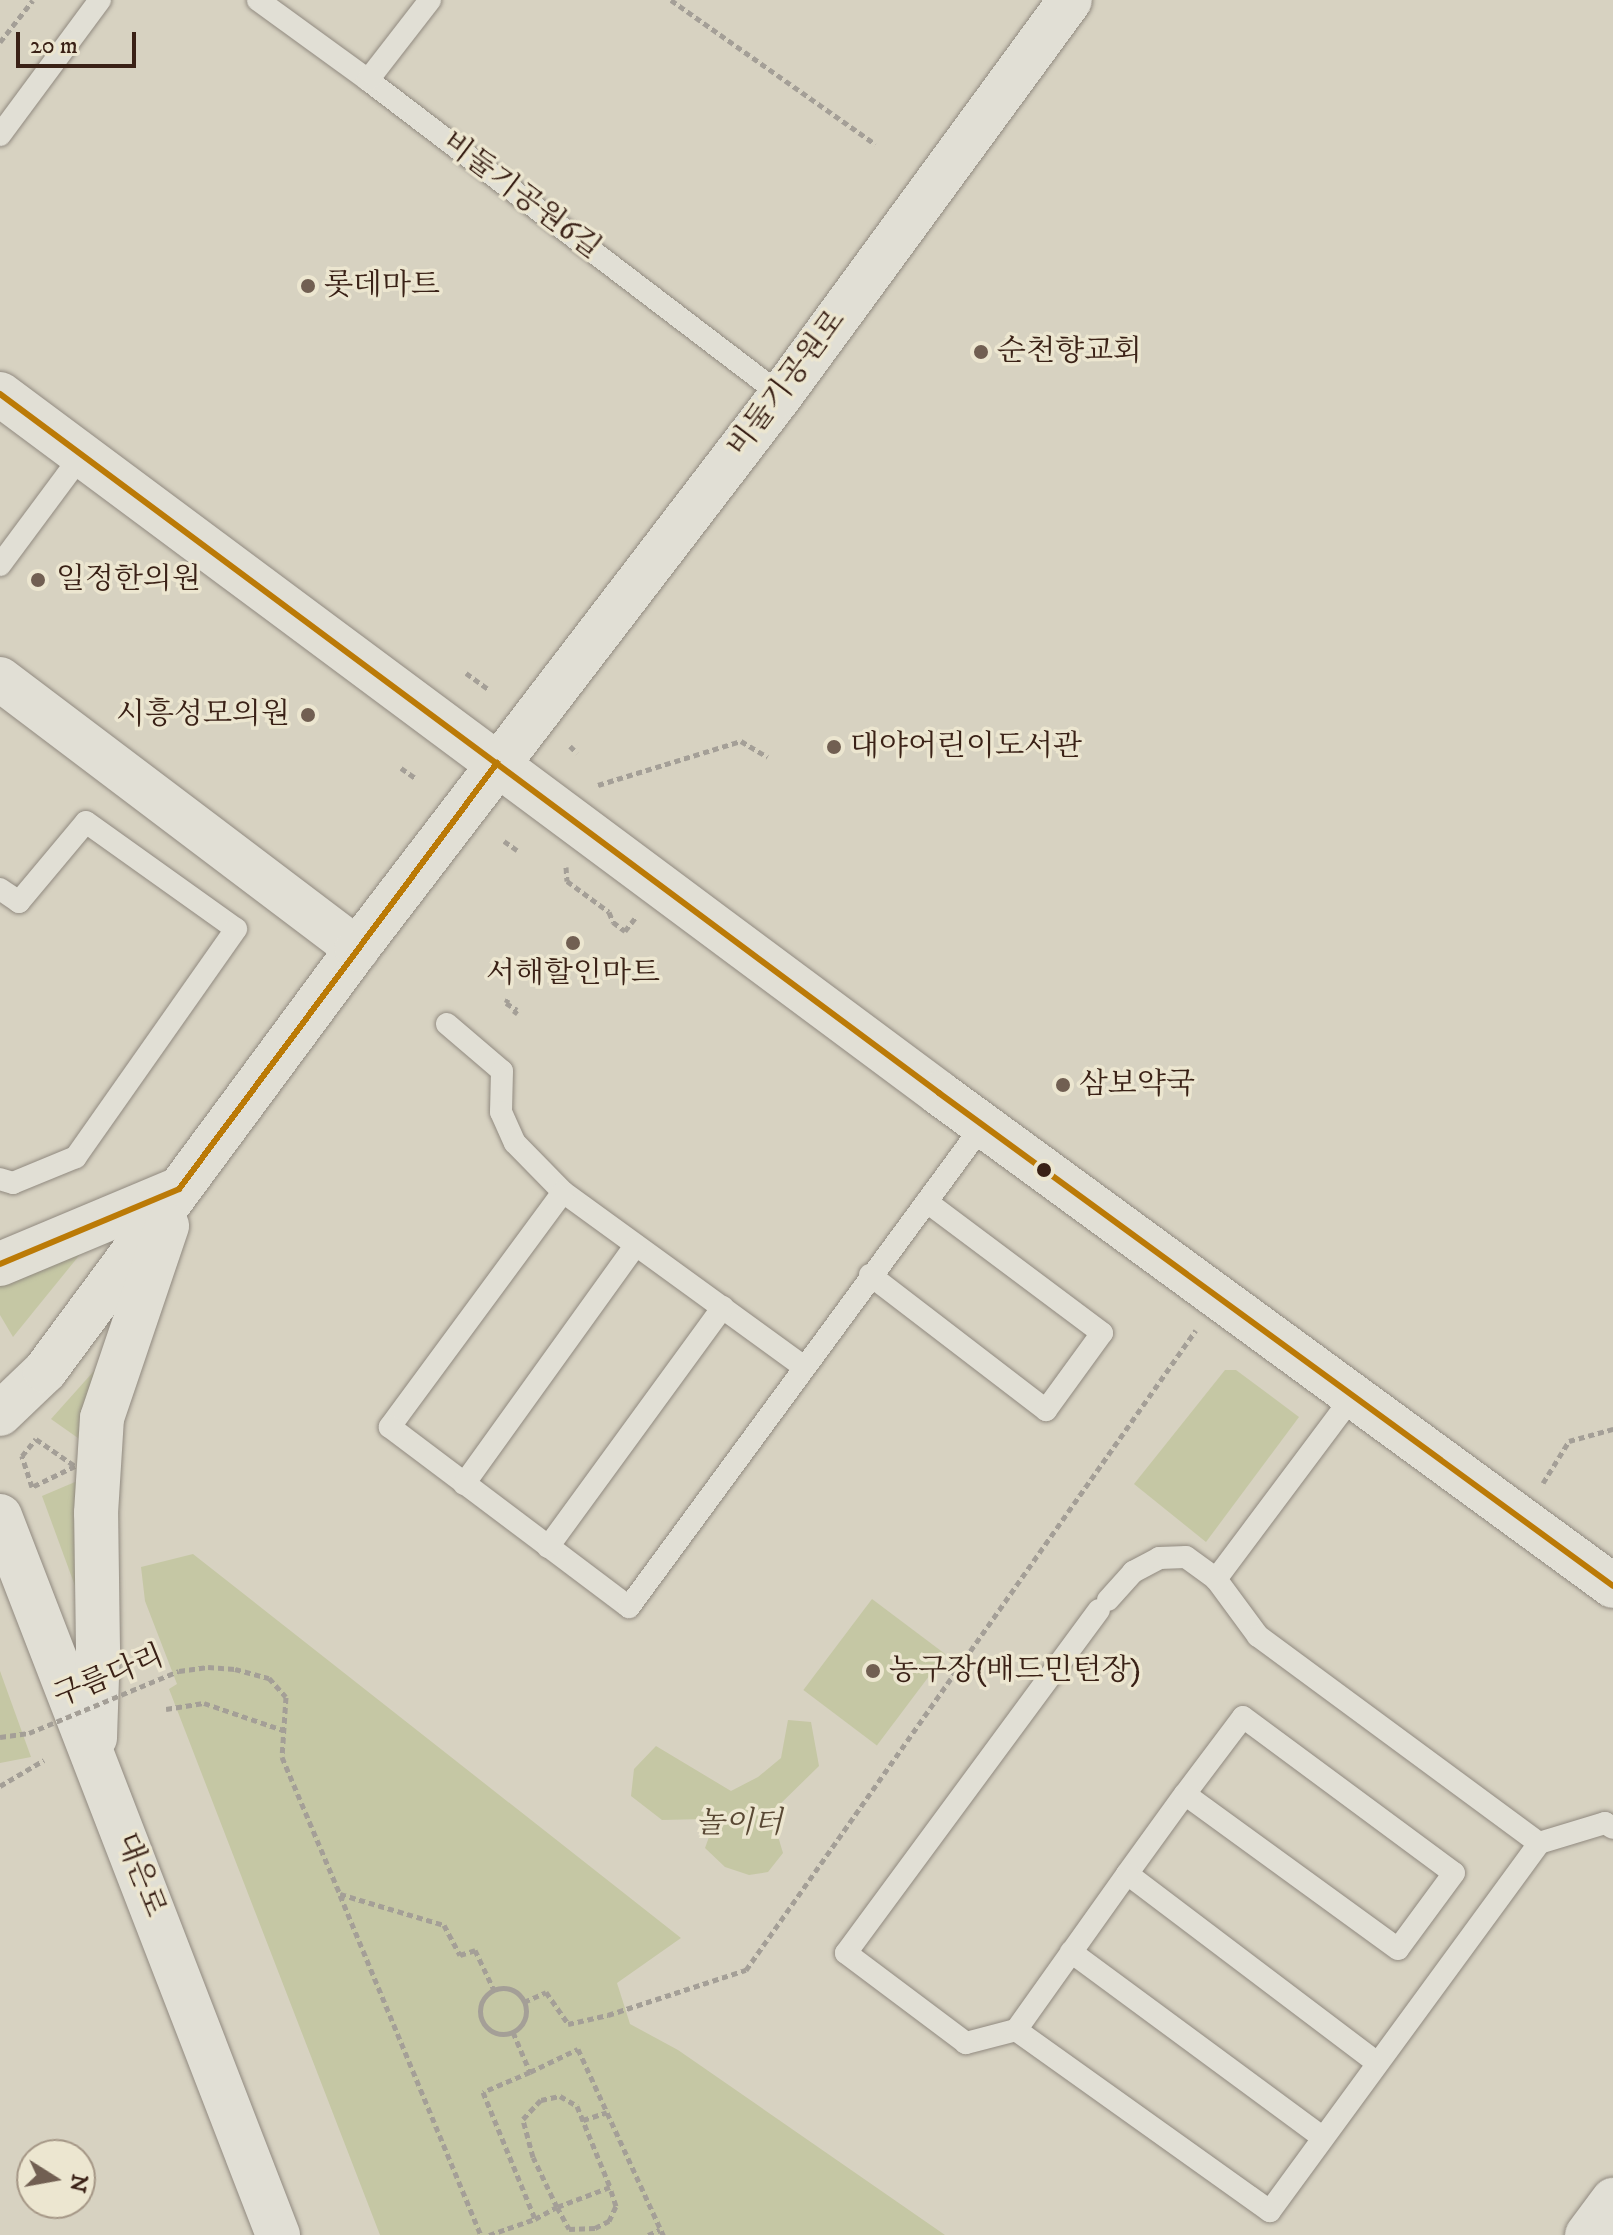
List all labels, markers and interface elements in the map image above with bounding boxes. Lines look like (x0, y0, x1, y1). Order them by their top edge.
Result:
scale bar (20, 16, 140, 66)
text: 20 m (30, 31, 78, 61)
street label: 비둘기공원6길 (434, 125, 608, 267)
place label: 롯데마트 (324, 268, 440, 304)
marker: 롯데마트 (299, 277, 317, 295)
street label: 비둘기공원로 (720, 304, 854, 464)
place label: 순천향교회 (997, 334, 1142, 370)
marker: 순천향교회 (972, 343, 990, 361)
place label: 일정한의원 (56, 562, 201, 598)
marker: 일정한의원 (27, 569, 49, 591)
place label: 시흥성모의원 (116, 697, 290, 733)
marker: 시흥성모의원 (297, 704, 319, 726)
place label: 대야어린이도서관 (850, 729, 1082, 765)
marker: 대야어린이도서관 (825, 738, 843, 756)
marker: 서해할인마트 (564, 934, 582, 952)
place label: 서해할인마트 (486, 956, 660, 992)
place label: 삼보약국 (1079, 1067, 1195, 1103)
marker: 삼보약국 (1054, 1076, 1072, 1094)
unlabelled marker (1036, 1162, 1052, 1178)
street label: 구름다리 (49, 1639, 169, 1715)
place label: 농구장(배드민턴장) (889, 1653, 1141, 1689)
marker: 농구장(배드민턴장) (864, 1662, 882, 1680)
park label: 놀이터 (696, 1806, 782, 1842)
street label: 대은로 (108, 1828, 172, 1922)
north arrow (16, 2139, 96, 2219)
text: N (63, 2172, 93, 2195)

